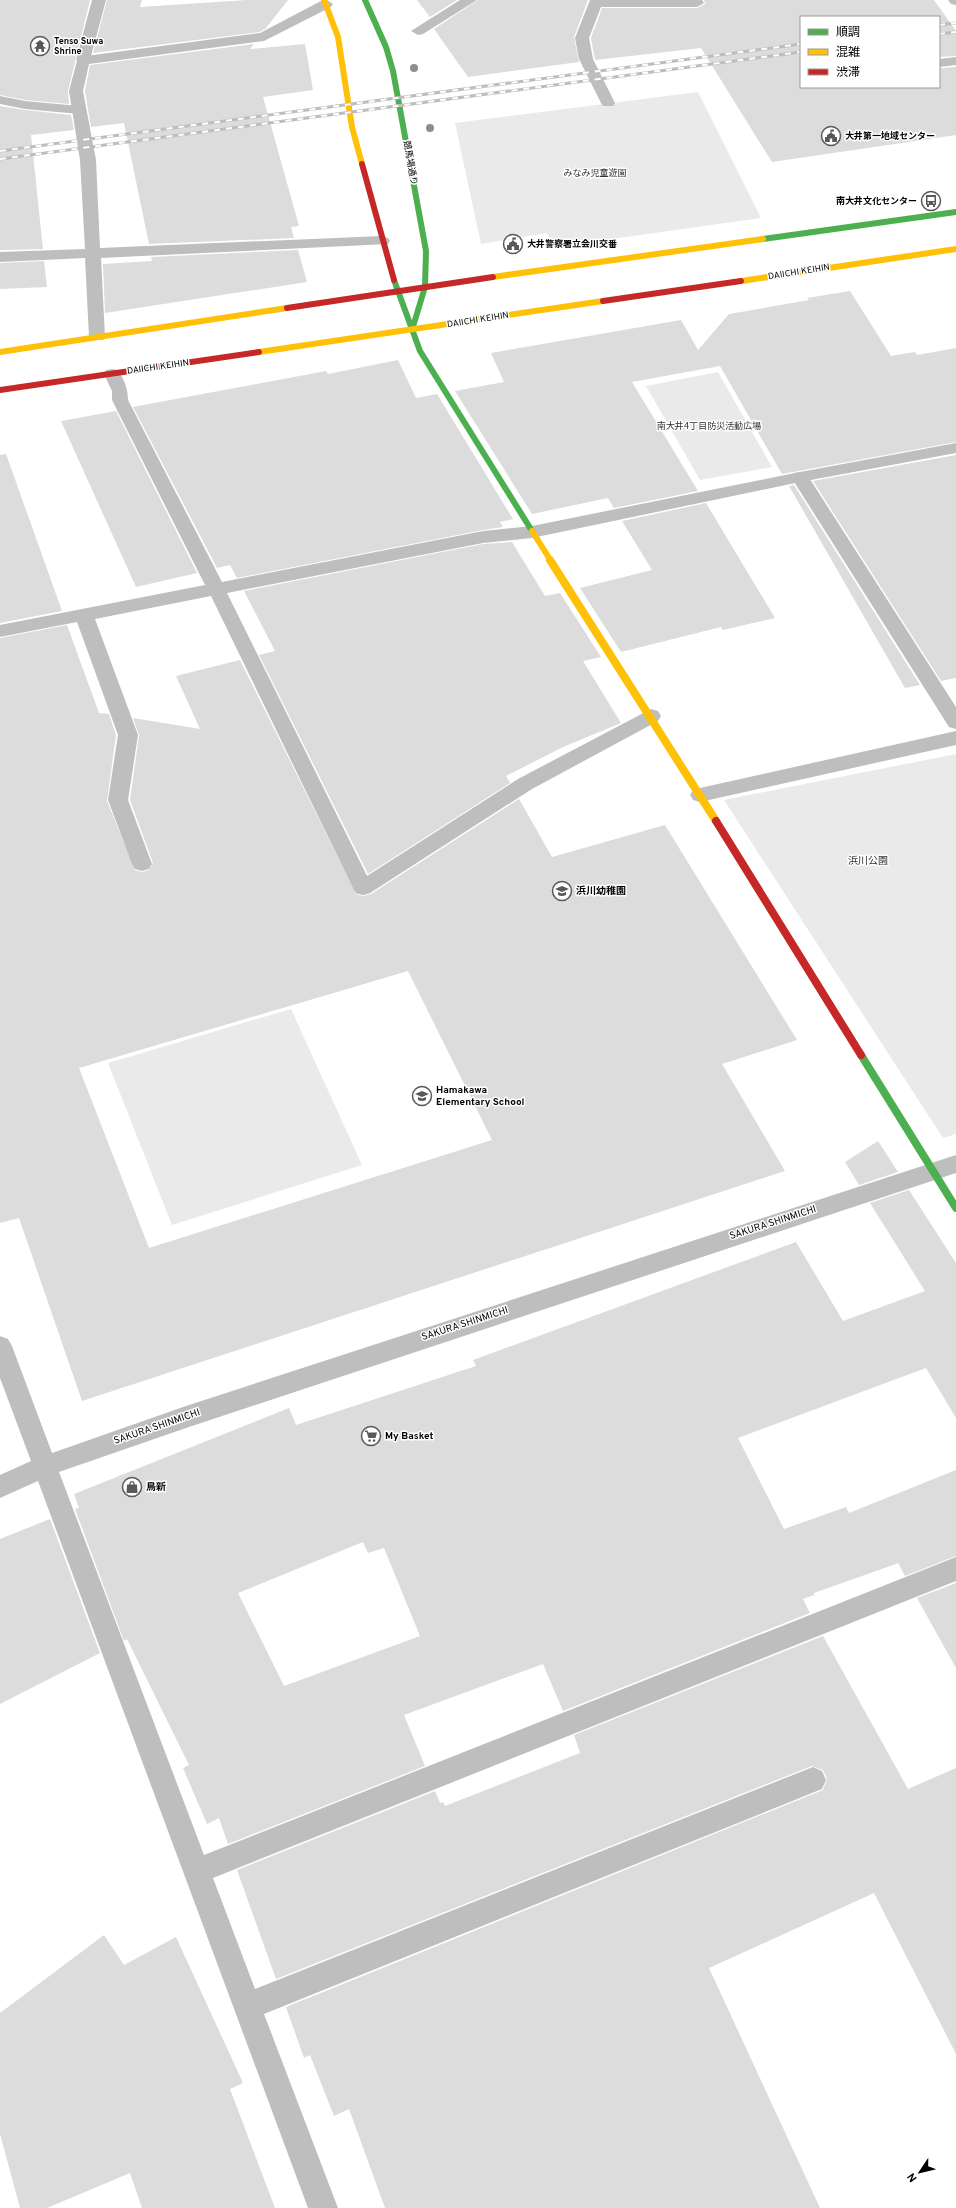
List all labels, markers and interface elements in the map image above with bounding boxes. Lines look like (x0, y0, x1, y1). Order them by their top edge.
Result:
legend (800, 16, 940, 88)
text: 順調 (836, 25, 860, 41)
temple icon: Tenso Suwa Shrine (29, 35, 51, 57)
place label: Tenso Suwa Shrine (54, 36, 103, 57)
text: 混雑 (836, 45, 860, 61)
text: 渋滞 (836, 65, 860, 81)
public building icon: 大井第一地域センター (820, 125, 842, 147)
place label: 大井第一地域センター (845, 130, 935, 142)
street label: 競馬場通り (401, 140, 419, 186)
park label: みなみ児童遊園 (563, 168, 627, 179)
bus stop icon: 南大井文化センター (920, 190, 942, 212)
place label: 南大井文化センター (836, 195, 917, 207)
public building icon: 大井警察署立会川交番 (502, 233, 524, 255)
place label: 大井警察署立会川交番 (527, 238, 617, 250)
street label: DAIICHI KEIHIN (767, 262, 831, 282)
street label: DAIICHI KEIHIN (446, 310, 510, 330)
street label: DAIICHI KEIHIN (126, 357, 190, 377)
park label: 南大井4丁目防災活動広場 (657, 421, 761, 432)
park label: 浜川公園 (848, 855, 888, 868)
school or university icon: 浜川幼稚園 (551, 880, 573, 902)
place label: 浜川幼稚園 (576, 885, 626, 898)
place label: Hamakawa Elementary School (436, 1084, 525, 1109)
school or university icon: Hamakawa Elementary School (411, 1085, 433, 1107)
street label: SAKURA SHINMICHI (728, 1203, 818, 1243)
street label: SAKURA SHINMICHI (420, 1304, 510, 1344)
street label: SAKURA SHINMICHI (112, 1406, 202, 1448)
supermarket icon: My Basket (360, 1425, 382, 1447)
place label: My Basket (385, 1430, 434, 1443)
shop icon: 鳥新 (121, 1476, 143, 1498)
place label: 鳥新 (146, 1481, 166, 1494)
north arrow (900, 2152, 940, 2192)
text: N (905, 2170, 921, 2184)

